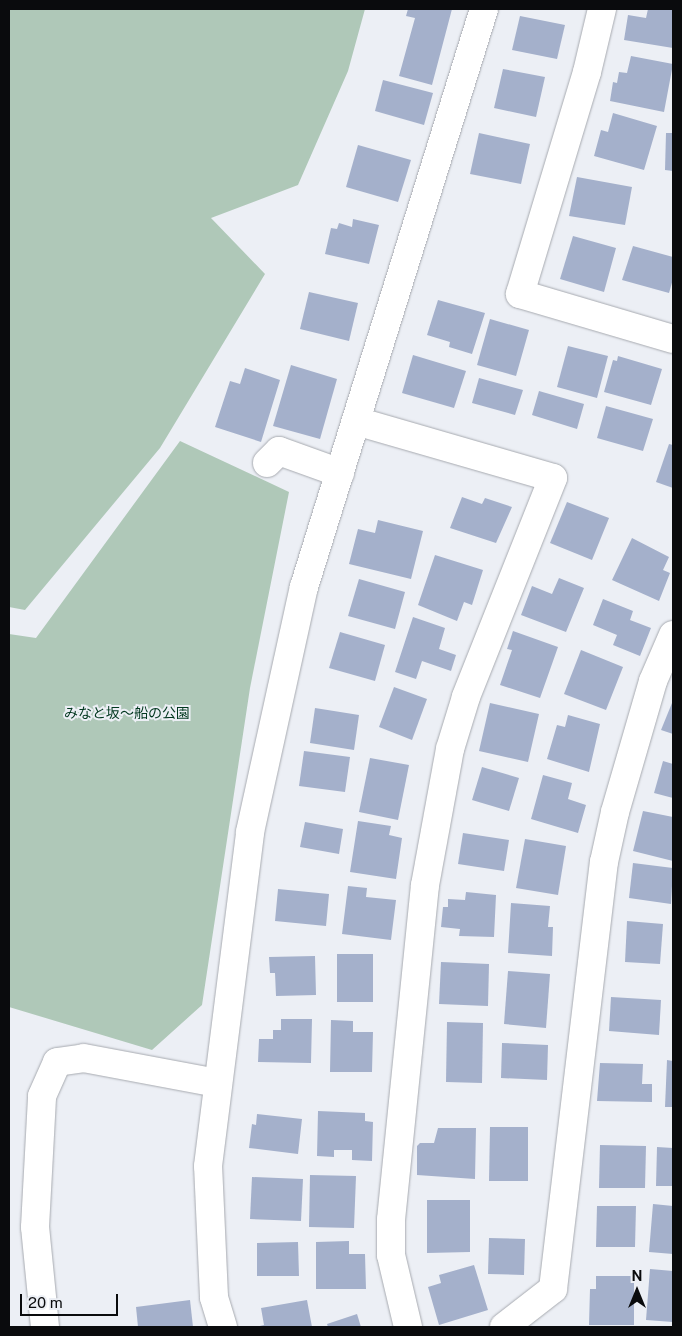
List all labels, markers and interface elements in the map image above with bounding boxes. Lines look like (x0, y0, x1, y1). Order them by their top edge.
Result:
park label: みなと坂〜船の公園 (64, 705, 190, 721)
north arrow (612, 1266, 662, 1316)
text: N (632, 1268, 642, 1284)
scale bar (22, 1284, 120, 1316)
text: 20 m (28, 1294, 63, 1311)

